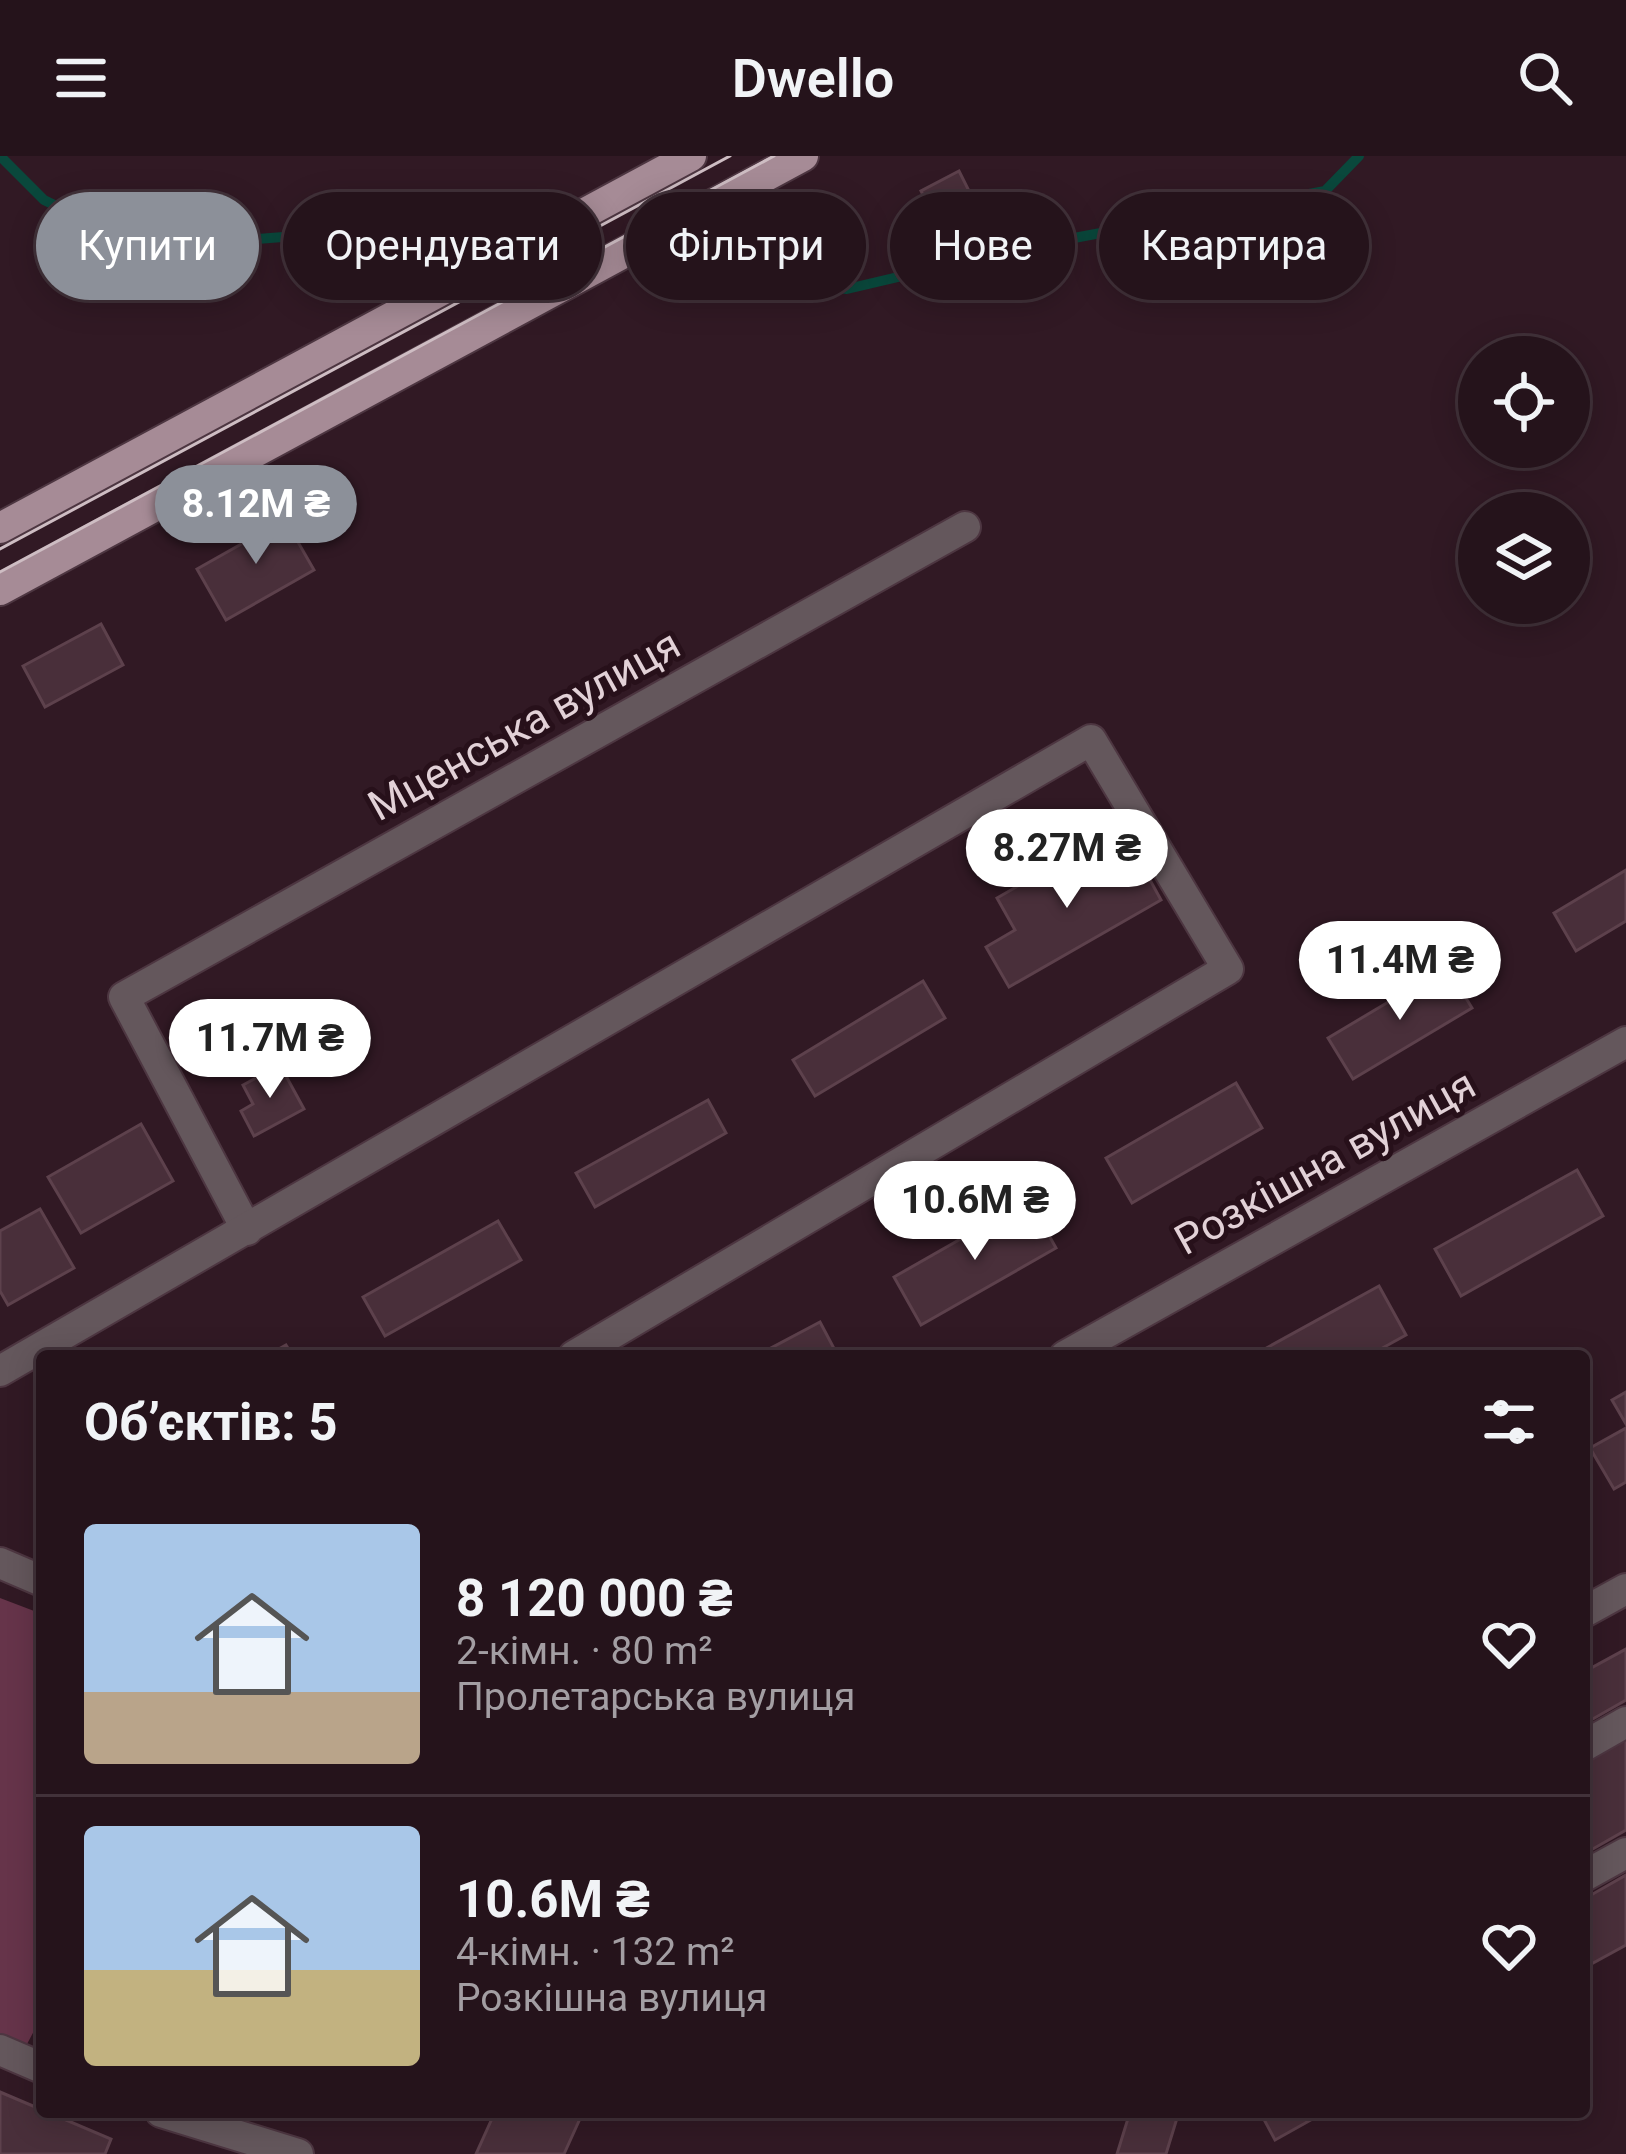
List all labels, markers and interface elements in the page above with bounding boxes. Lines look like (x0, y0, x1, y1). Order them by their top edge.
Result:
icon: menu (48, 45, 114, 111)
icon: search (1512, 45, 1578, 111)
text: Dwello (732, 47, 894, 110)
chip: Купити (36, 192, 259, 300)
chip: Орендувати (283, 192, 602, 300)
chip: Фільтри (626, 192, 866, 300)
chip: Нове (890, 192, 1075, 300)
chip: Квартира (1099, 192, 1369, 300)
map controls (1458, 336, 1590, 624)
button: locate (1458, 336, 1590, 468)
pin: 8.12M ₴ (145, 465, 367, 567)
text: 8.12M ₴ (182, 481, 330, 527)
button: layers (1458, 492, 1590, 624)
street label: Мценська вулиця (360, 619, 688, 831)
pin: 8.27M ₴ (956, 809, 1178, 911)
text: 8.27M ₴ (993, 825, 1141, 871)
pin: 11.4M ₴ (1289, 921, 1511, 1023)
text: 11.4M ₴ (1326, 937, 1474, 983)
pin: 11.7M ₴ (159, 999, 381, 1101)
text: 11.7M ₴ (196, 1015, 344, 1061)
street label: Розкішна вулиця (1166, 1059, 1484, 1265)
pin: 10.6M ₴ (864, 1161, 1086, 1263)
text: 10.6M ₴ (901, 1177, 1049, 1223)
icon: filters (1476, 1389, 1542, 1455)
text: Об’єктів: 5 (84, 1393, 338, 1452)
text: 8 120 000 ₴ (456, 1569, 733, 1628)
icon: home (180, 1572, 324, 1716)
icon: heart (1476, 1611, 1542, 1677)
text: 2-кімн. · 80 m² (456, 1628, 713, 1674)
text: Пролетарська вулиця (456, 1674, 855, 1720)
text: 10.6M ₴ (456, 1870, 650, 1929)
icon: home (180, 1874, 324, 2018)
icon: heart (1476, 1913, 1542, 1979)
text: 4-кімн. · 132 m² (456, 1929, 734, 1975)
text: Розкішна вулиця (456, 1975, 767, 2021)

